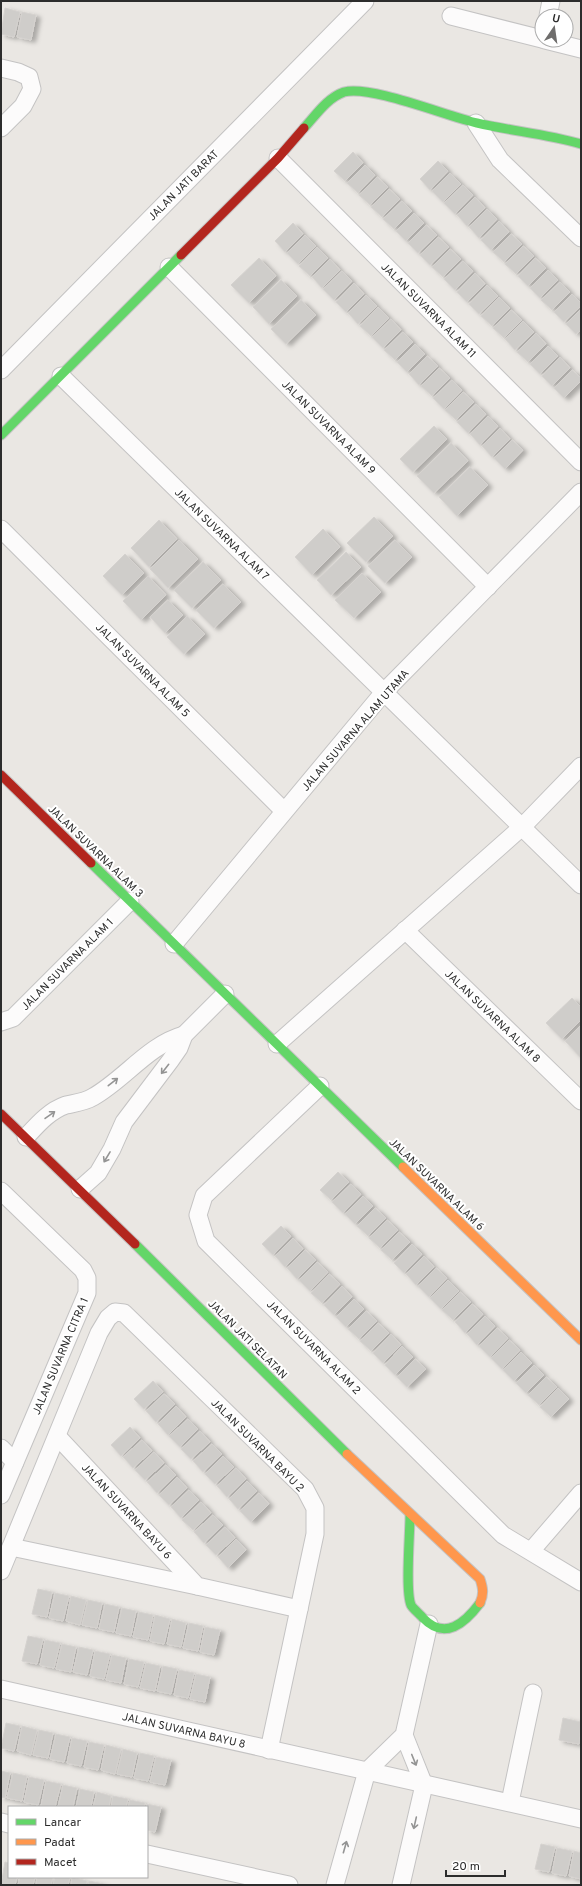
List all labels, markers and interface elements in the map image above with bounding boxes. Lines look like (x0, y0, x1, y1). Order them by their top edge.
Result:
north arrow (534, 8, 574, 48)
text: U (551, 12, 561, 27)
street label: JALAN JATI BARAT (145, 147, 222, 224)
street label: JALAN SUVARNA ALAM 11 (378, 260, 479, 361)
street label: JALAN SUVARNA ALAM 9 (278, 378, 378, 478)
street label: JALAN SUVARNA ALAM 7 (171, 486, 272, 584)
street label: JALAN SUVARNA ALAM 5 (92, 621, 192, 721)
street label: JALAN SUVARNA ALAM UTAMA (299, 667, 412, 794)
street label: JALAN SUVARNA ALAM 3 (45, 802, 146, 901)
street label: JALAN SUVARNA ALAM 1 (19, 916, 117, 1014)
street label: JALAN SUVARNA ALAM 8 (442, 967, 543, 1066)
one-way arrow (160, 1063, 169, 1074)
one-way arrow (107, 1078, 118, 1086)
one-way arrow (44, 1111, 55, 1119)
street label: JALAN SUVARNA ALAM 6 (386, 1135, 487, 1234)
one-way arrow (103, 1151, 111, 1162)
street label: JALAN SUVARNA CITRA 1 (30, 1296, 92, 1417)
street label: JALAN JATI SELATAN (205, 1297, 290, 1382)
street label: JALAN SUVARNA ALAM 2 (263, 1298, 363, 1398)
street label: JALAN SUVARNA BAYU 2 (208, 1396, 307, 1495)
street label: JALAN SUVARNA BAYU 6 (78, 1461, 174, 1563)
street label: JALAN SUVARNA BAYU 8 (121, 1710, 247, 1752)
one-way arrow (411, 1753, 418, 1765)
legend (8, 1806, 148, 1878)
text: Lancar (44, 1815, 81, 1831)
one-way arrow (411, 1816, 419, 1829)
text: Padat (44, 1835, 75, 1851)
one-way arrow (342, 1841, 350, 1854)
scale bar (446, 1852, 505, 1878)
text: Macet (44, 1855, 77, 1871)
text: 20 m (452, 1859, 480, 1875)

